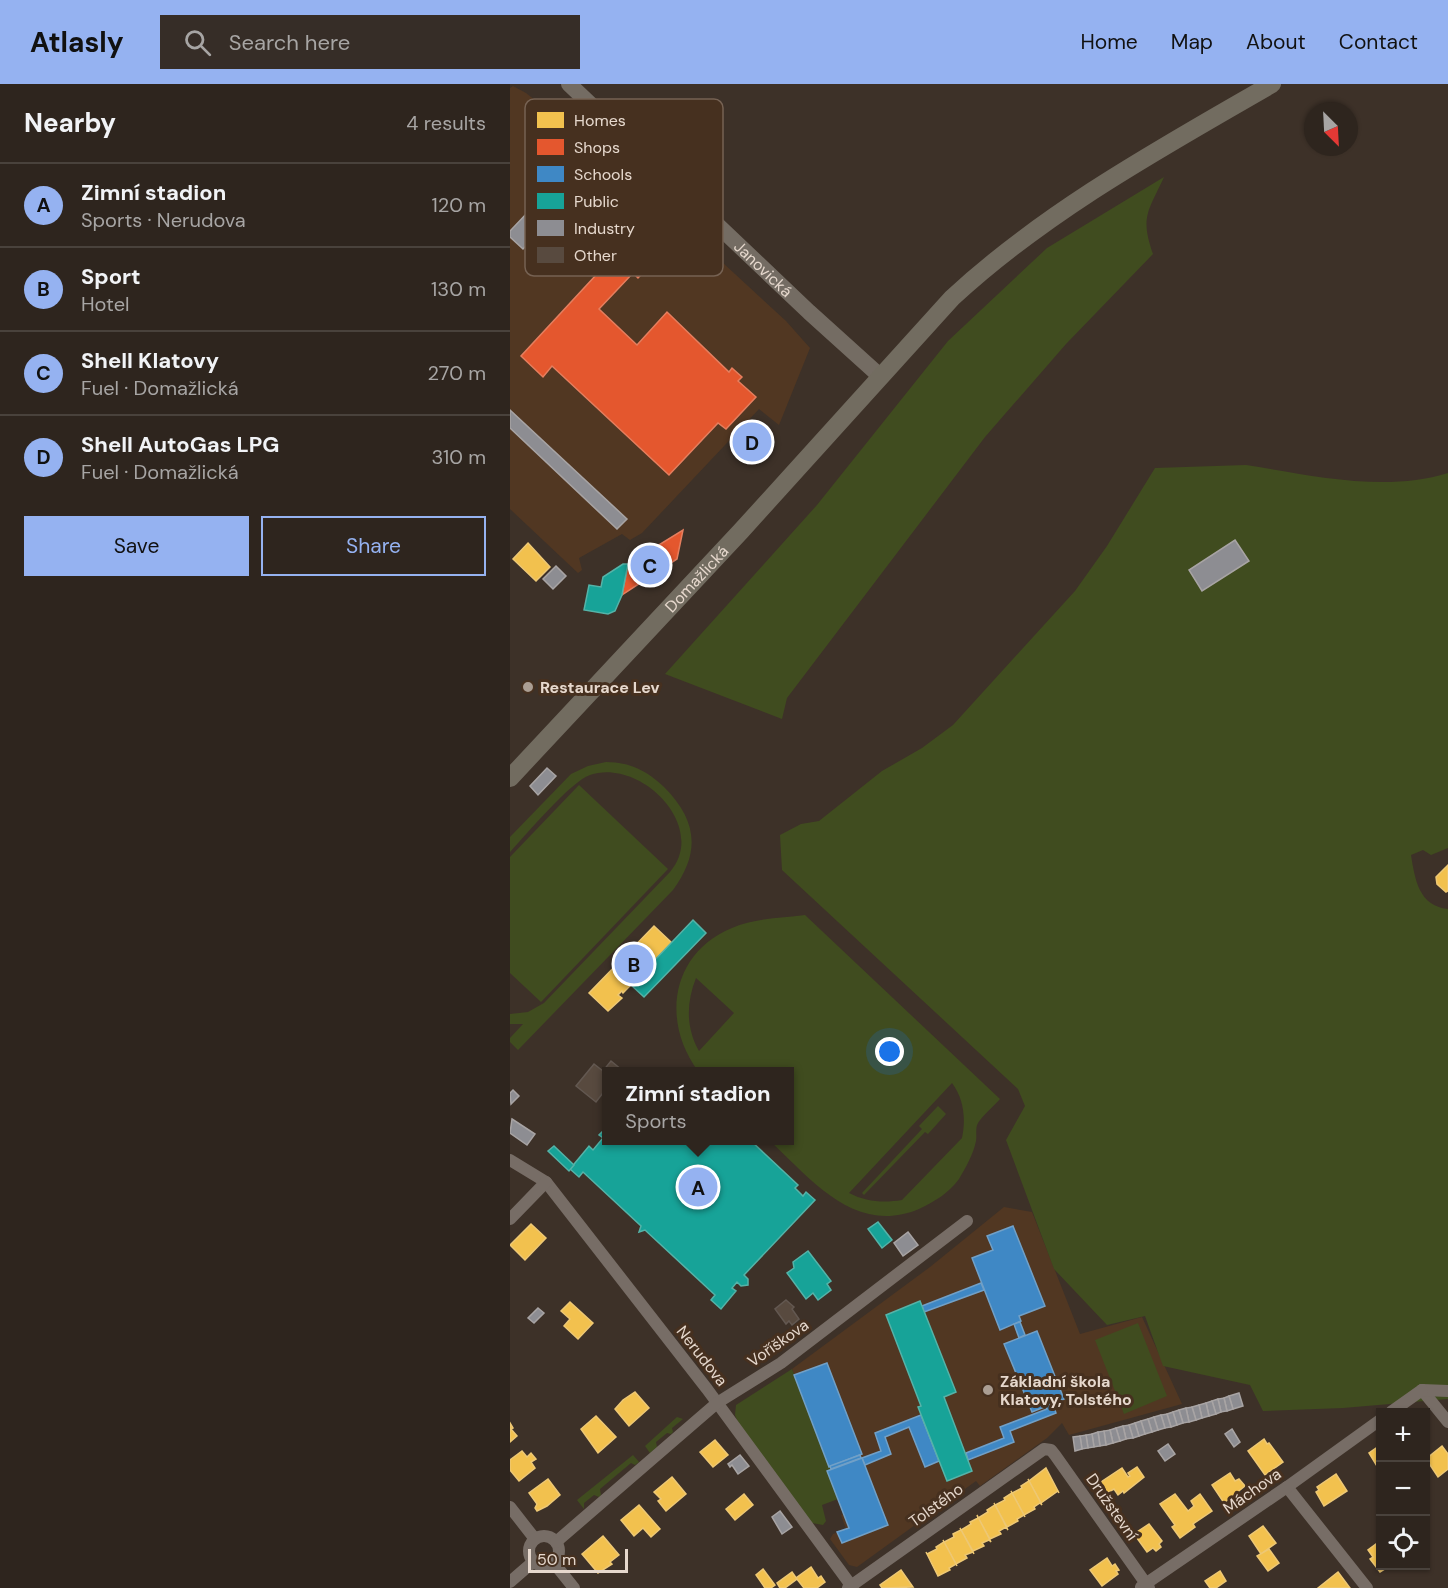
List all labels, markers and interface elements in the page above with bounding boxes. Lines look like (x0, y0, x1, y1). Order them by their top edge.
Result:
search box (160, 15, 580, 69)
text: Atlasly (30, 24, 124, 61)
icon: search (181, 26, 214, 59)
text: Search here (229, 28, 350, 57)
text: Home (1080, 28, 1138, 56)
text: Map (1171, 28, 1213, 56)
text: About (1246, 28, 1306, 56)
text: Contact (1339, 28, 1418, 56)
legend (525, 99, 723, 276)
north arrow (1304, 102, 1358, 156)
text: Nearby (24, 106, 116, 140)
text: 4 results (406, 110, 486, 136)
text: Homes (574, 110, 626, 131)
text: Shops (574, 137, 620, 158)
text: Schools (574, 164, 632, 185)
text: Zimní stadion (81, 178, 226, 207)
text: Public (574, 191, 619, 212)
text: A (36, 192, 51, 218)
text: 120 m (432, 192, 486, 218)
text: Sports · Nerudova (81, 207, 246, 233)
text: Industry (574, 218, 635, 239)
street label: Janovická (730, 236, 797, 301)
text: Other (574, 245, 617, 266)
text: Sport (81, 262, 141, 291)
text: B (37, 276, 50, 302)
text: 130 m (431, 276, 486, 302)
text: Hotel (81, 291, 129, 317)
text: Shell Klatovy (81, 346, 219, 375)
text: C (36, 360, 51, 386)
text: 270 m (428, 360, 486, 386)
text: Fuel · Domažlická (81, 375, 239, 401)
pin: D (732, 420, 772, 464)
text: Shell AutoGas LPG (81, 430, 279, 459)
text: D (36, 444, 51, 470)
text: 310 m (431, 444, 486, 470)
text: Fuel · Domažlická (81, 459, 239, 485)
button: Save (24, 516, 249, 576)
button: Share (261, 516, 486, 576)
street label: Domažlická (660, 541, 733, 617)
pin: C (630, 542, 670, 588)
place label: Restaurace Lev (540, 677, 660, 698)
marker: Restaurace Lev (521, 680, 535, 694)
pin: B (614, 942, 654, 986)
your location (875, 1037, 904, 1066)
popup (602, 1067, 794, 1145)
text: Zimní stadion (625, 1079, 771, 1108)
text: Sports (625, 1108, 687, 1134)
pin: A (678, 1164, 717, 1210)
street label: Voříškova (743, 1314, 813, 1372)
street label: Nerudova (672, 1322, 732, 1390)
place label: Základní škola Klatovy, Tolstého (1000, 1371, 1132, 1410)
marker: Základní škola Klatovy, Tolstého (981, 1383, 995, 1397)
map controls (1376, 1408, 1430, 1570)
button: + (1376, 1408, 1430, 1462)
button: − (1376, 1462, 1430, 1516)
street label: Máchova (1219, 1463, 1285, 1519)
street label: Družstevní (1081, 1469, 1143, 1545)
street label: Tolstého (905, 1478, 967, 1532)
button: locate (1376, 1516, 1430, 1570)
scale bar (528, 1546, 628, 1574)
text: 50 m (537, 1549, 576, 1570)

